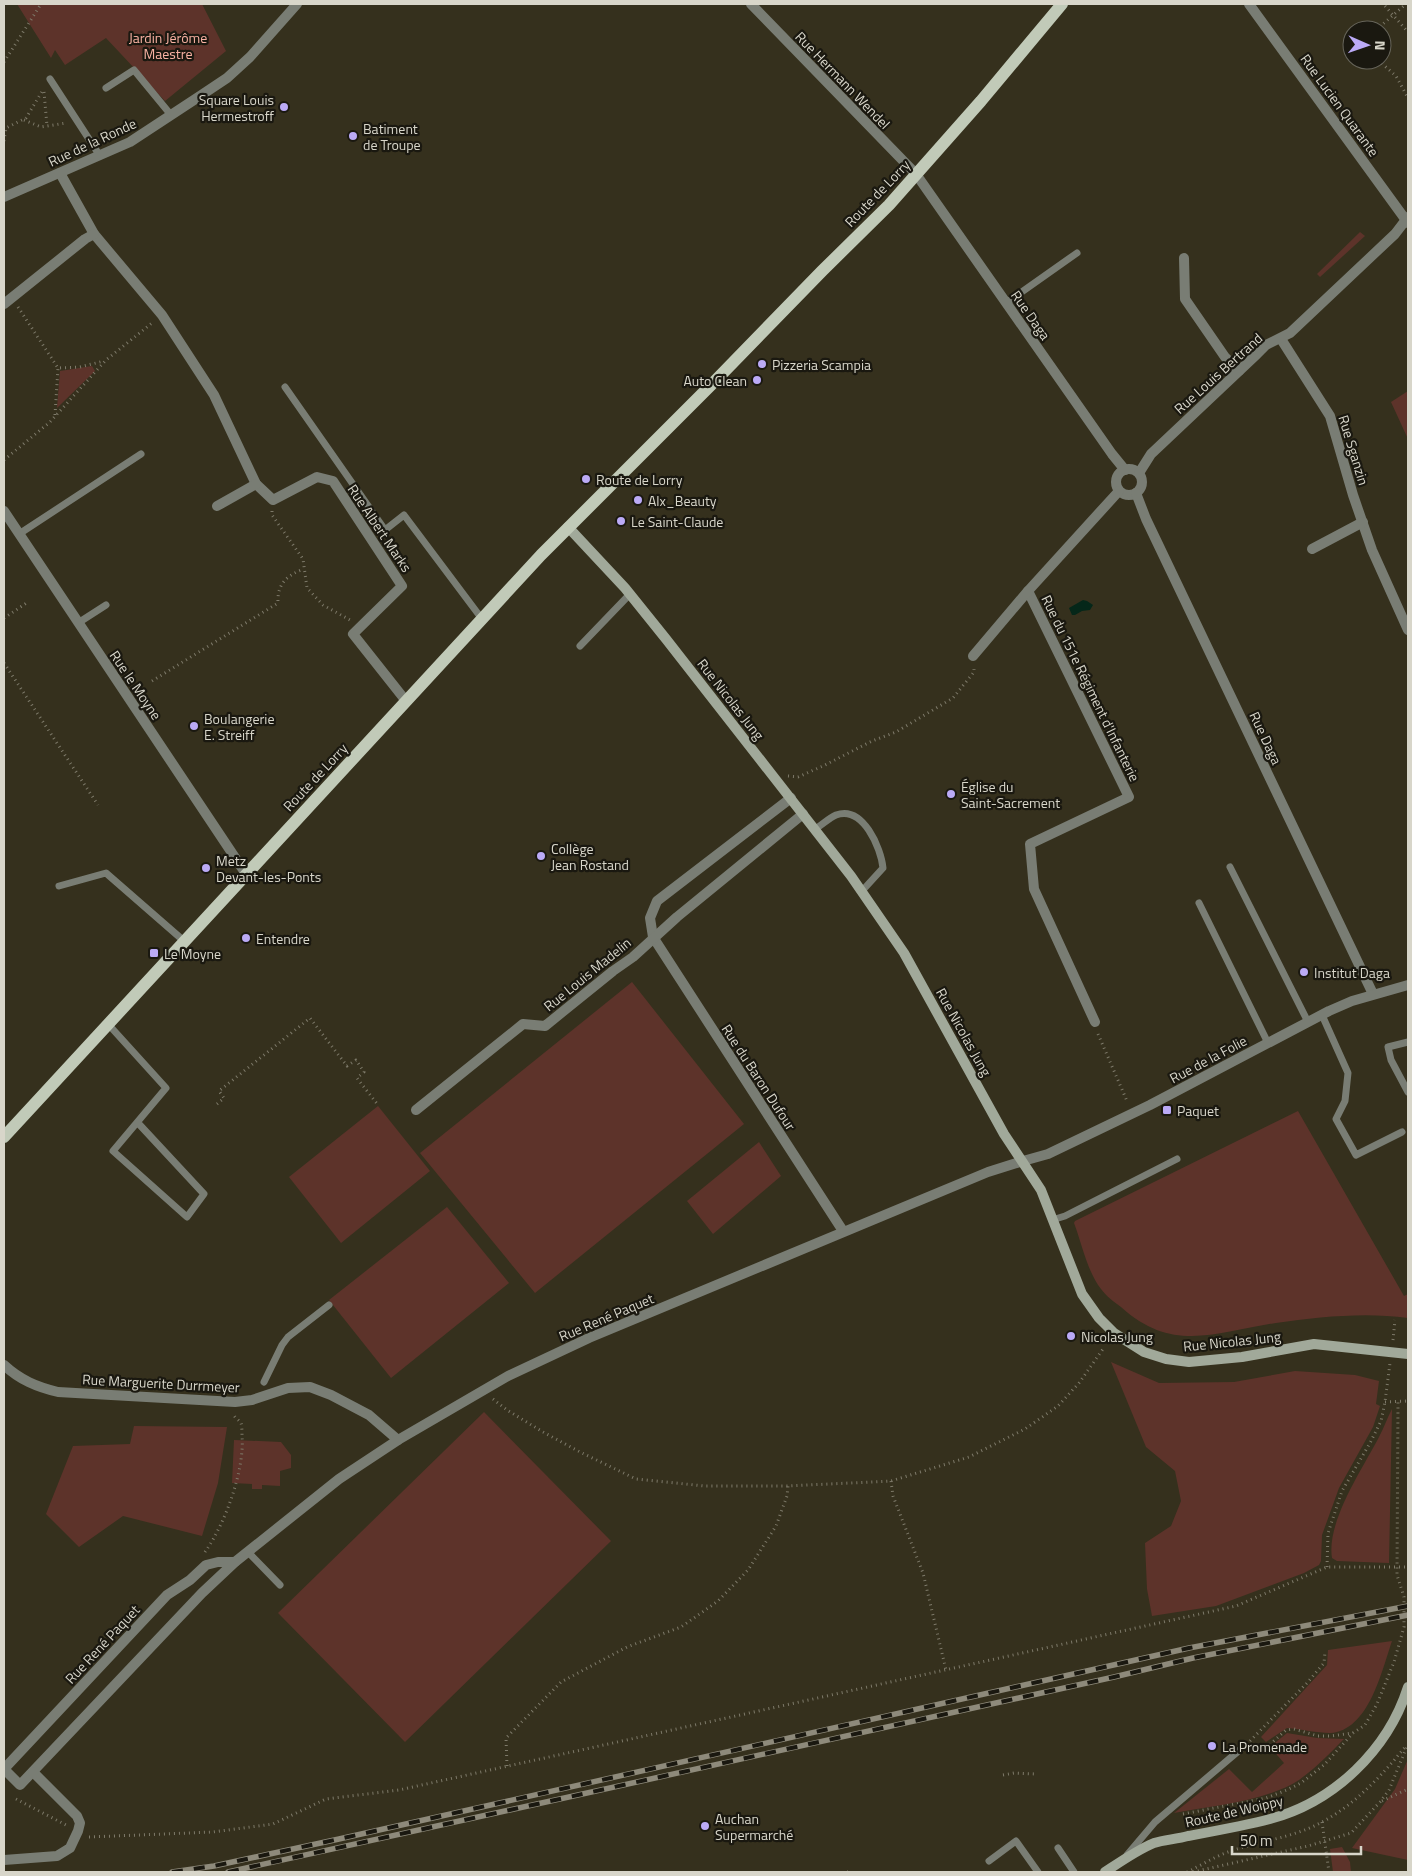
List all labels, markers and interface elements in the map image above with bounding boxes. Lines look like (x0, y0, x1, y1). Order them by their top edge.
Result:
north arrow (1342, 20, 1392, 70)
street label: Rue Hermann Wendel (791, 26, 895, 134)
park label: Jardin Jérôme Maestre (129, 27, 207, 64)
text: N (1370, 40, 1391, 51)
street label: Rue Lucien Quarante (1296, 49, 1384, 161)
place label: Square Louis Hermestroff (199, 89, 274, 126)
marker: Square Louis Hermestroff (278, 101, 290, 113)
street label: Rue de la Ronde (45, 112, 139, 172)
place label: Batiment de Troupe (363, 118, 421, 155)
marker: Batiment de Troupe (347, 130, 359, 142)
street label: Route de Lorry (839, 154, 915, 231)
street label: Rue Daga (1006, 286, 1056, 344)
street label: Rue Louis Bertrand (1169, 328, 1267, 418)
place label: Pizzeria Scampia (772, 354, 871, 375)
marker: Pizzeria Scampia (756, 358, 768, 370)
place label: Auto Clean (683, 370, 747, 391)
marker: Auto Clean (751, 374, 763, 386)
street label: Rue Sganzin (1333, 412, 1375, 488)
place label: Route de Lorry (596, 469, 683, 490)
marker: Route de Lorry (580, 473, 592, 485)
street label: Rue Albert Marks (343, 480, 417, 576)
place label: Alx_Beauty (648, 490, 717, 511)
marker: Alx_Beauty (632, 494, 644, 506)
place label: Le Saint-Claude (631, 511, 723, 532)
marker: Le Saint-Claude (615, 515, 627, 527)
street label: Rue du 151e Régiment d'Infanterie (1037, 591, 1145, 785)
street label: Rue le Moyne (105, 646, 167, 724)
street label: Rue Nicolas Jung (693, 654, 769, 744)
place label: Boulangerie E. Streiff (204, 708, 274, 745)
street label: Rue Daga (1245, 708, 1287, 768)
marker: Boulangerie E. Streiff (188, 720, 200, 732)
street label: Route de Lorry (278, 738, 352, 816)
place label: Église du Saint-Sacrement (961, 776, 1060, 813)
marker: Église du Saint-Sacrement (945, 788, 957, 800)
place label: Collège Jean Rostand (551, 838, 629, 875)
place label: Metz Devant-les-Ponts (216, 850, 321, 887)
marker: Collège Jean Rostand (535, 850, 547, 862)
marker: Metz Devant-les-Ponts (200, 862, 212, 874)
place label: Entendre (256, 928, 310, 949)
marker: Entendre (240, 932, 252, 944)
street label: Rue Louis Madelin (539, 932, 635, 1016)
place label: Le Moyne (164, 943, 221, 964)
marker: Le Moyne (148, 947, 160, 959)
place label: Institut Daga (1314, 962, 1390, 983)
marker: Institut Daga (1298, 966, 1310, 978)
street label: Rue Nicolas Jung (931, 984, 997, 1080)
street label: Rue du Baron Dufour (717, 1020, 801, 1134)
street label: Rue de la Folie (1166, 1030, 1250, 1088)
place label: Paquet (1177, 1100, 1219, 1121)
marker: Paquet (1161, 1104, 1173, 1116)
street label: Rue René Paquet (555, 1287, 657, 1346)
street label: Rue Nicolas Jung (1182, 1325, 1282, 1357)
place label: Nicolas Jung (1081, 1326, 1153, 1347)
marker: Nicolas Jung (1065, 1330, 1077, 1342)
street label: Rue Marguerite Durrmeyer (82, 1368, 240, 1398)
street label: Rue René Paquet (60, 1600, 144, 1688)
place label: La Promenade (1222, 1736, 1307, 1757)
marker: La Promenade (1206, 1740, 1218, 1752)
street label: Route de Woippy (1183, 1789, 1285, 1832)
place label: Auchan Supermarché (715, 1808, 793, 1845)
marker: Auchan Supermarché (699, 1820, 711, 1832)
scale bar (1232, 1824, 1361, 1856)
text: 50 m (1240, 1829, 1273, 1852)

